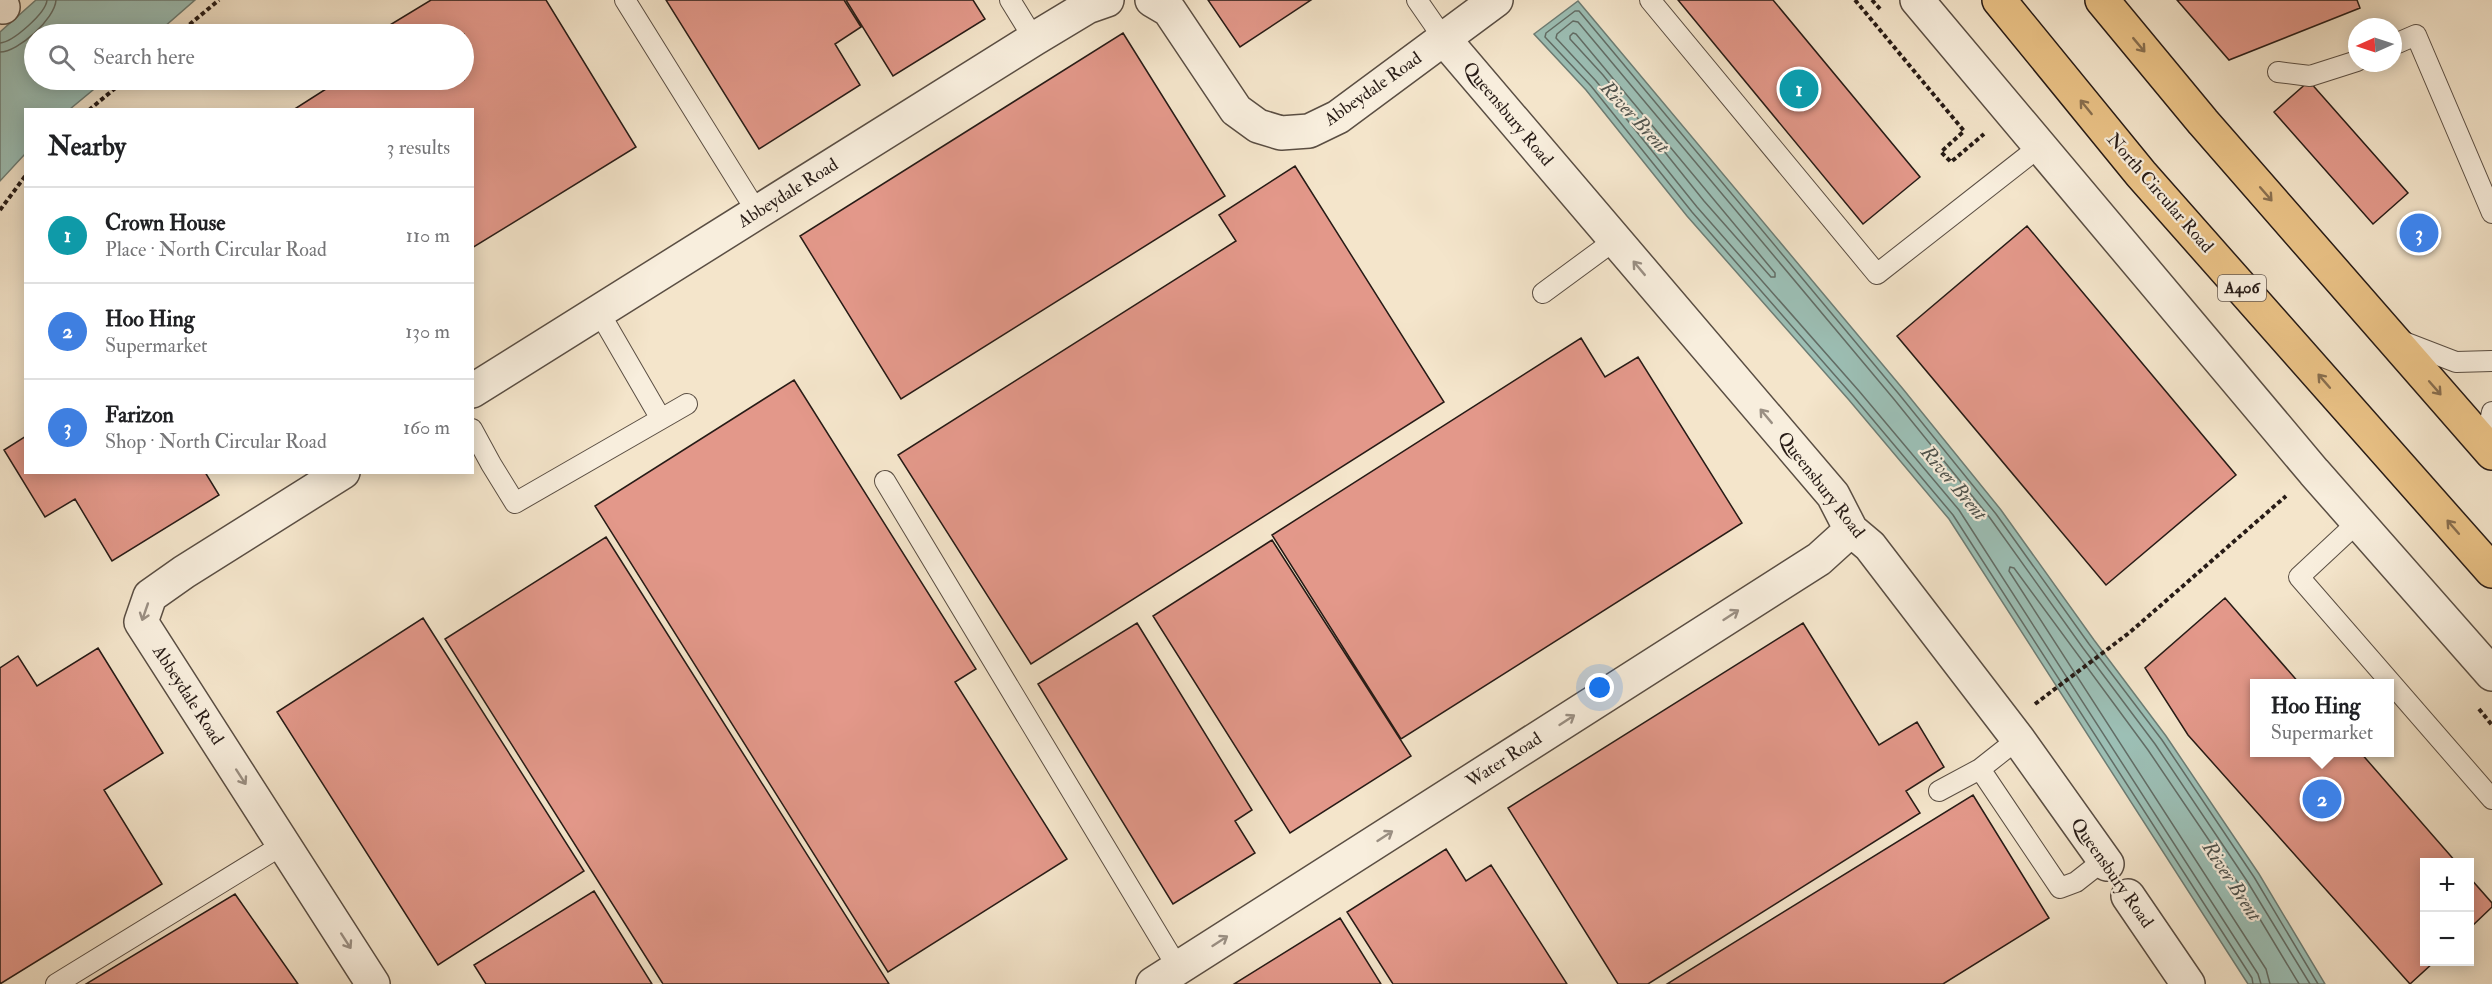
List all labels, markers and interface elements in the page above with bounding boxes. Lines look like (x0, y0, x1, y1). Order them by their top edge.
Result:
north arrow (2348, 18, 2402, 72)
search box (24, 24, 474, 90)
one-way arrow (2133, 37, 2146, 53)
icon: search (45, 41, 78, 74)
text: Search here (93, 43, 195, 71)
street label: Abbeydale Road (1319, 47, 1426, 132)
street label: Queensbury Road (1458, 57, 1558, 171)
pin: 1 (1780, 66, 1818, 112)
water label: River Brent (1594, 75, 1676, 159)
one-way arrow (2080, 99, 2093, 115)
street label: North Circular Road (2102, 128, 2218, 258)
text: Nearby (48, 131, 126, 163)
text: 3 results (387, 135, 450, 160)
street label: Abbeydale Road (733, 153, 843, 234)
one-way arrow (2259, 186, 2273, 201)
text: Crown House (105, 209, 225, 237)
pin: 3 (2400, 210, 2438, 256)
text: 1 (64, 223, 71, 248)
text: 110 m (406, 223, 450, 248)
text: Place · North Circular Road (105, 237, 327, 262)
one-way arrow (1633, 260, 1646, 276)
road number: A406 (2218, 275, 2266, 301)
text: Hoo Hing (105, 305, 195, 333)
text: 2 (62, 319, 73, 344)
text: 130 m (405, 319, 450, 344)
text: Supermarket (105, 333, 208, 358)
one-way arrow (2317, 374, 2331, 389)
one-way arrow (2428, 380, 2442, 395)
text: Farizon (105, 401, 174, 429)
one-way arrow (1759, 409, 1773, 424)
text: 3 (64, 415, 71, 440)
text: 160 m (403, 415, 450, 440)
street label: Queensbury Road (1772, 427, 1870, 543)
text: Shop · North Circular Road (105, 429, 327, 454)
water label: River Brent (1915, 440, 1993, 527)
one-way arrow (2446, 520, 2460, 535)
one-way arrow (138, 602, 149, 621)
one-way arrow (1722, 609, 1739, 621)
street label: Abbeydale Road (147, 640, 229, 749)
your location (1585, 673, 1614, 702)
popup (2250, 679, 2394, 757)
text: Hoo Hing (2271, 692, 2360, 720)
one-way arrow (1558, 714, 1575, 726)
text: Supermarket (2271, 720, 2373, 745)
street label: Water Road (1461, 727, 1546, 794)
one-way arrow (235, 768, 247, 785)
pin: 2 (2302, 776, 2342, 822)
street label: Queensbury Road (2066, 814, 2159, 933)
one-way arrow (1376, 830, 1393, 843)
water label: River Brent (2196, 836, 2268, 927)
map controls (2420, 858, 2474, 966)
button: + (2420, 858, 2474, 912)
button: − (2420, 912, 2474, 966)
one-way arrow (339, 933, 352, 950)
one-way arrow (1211, 935, 1228, 947)

